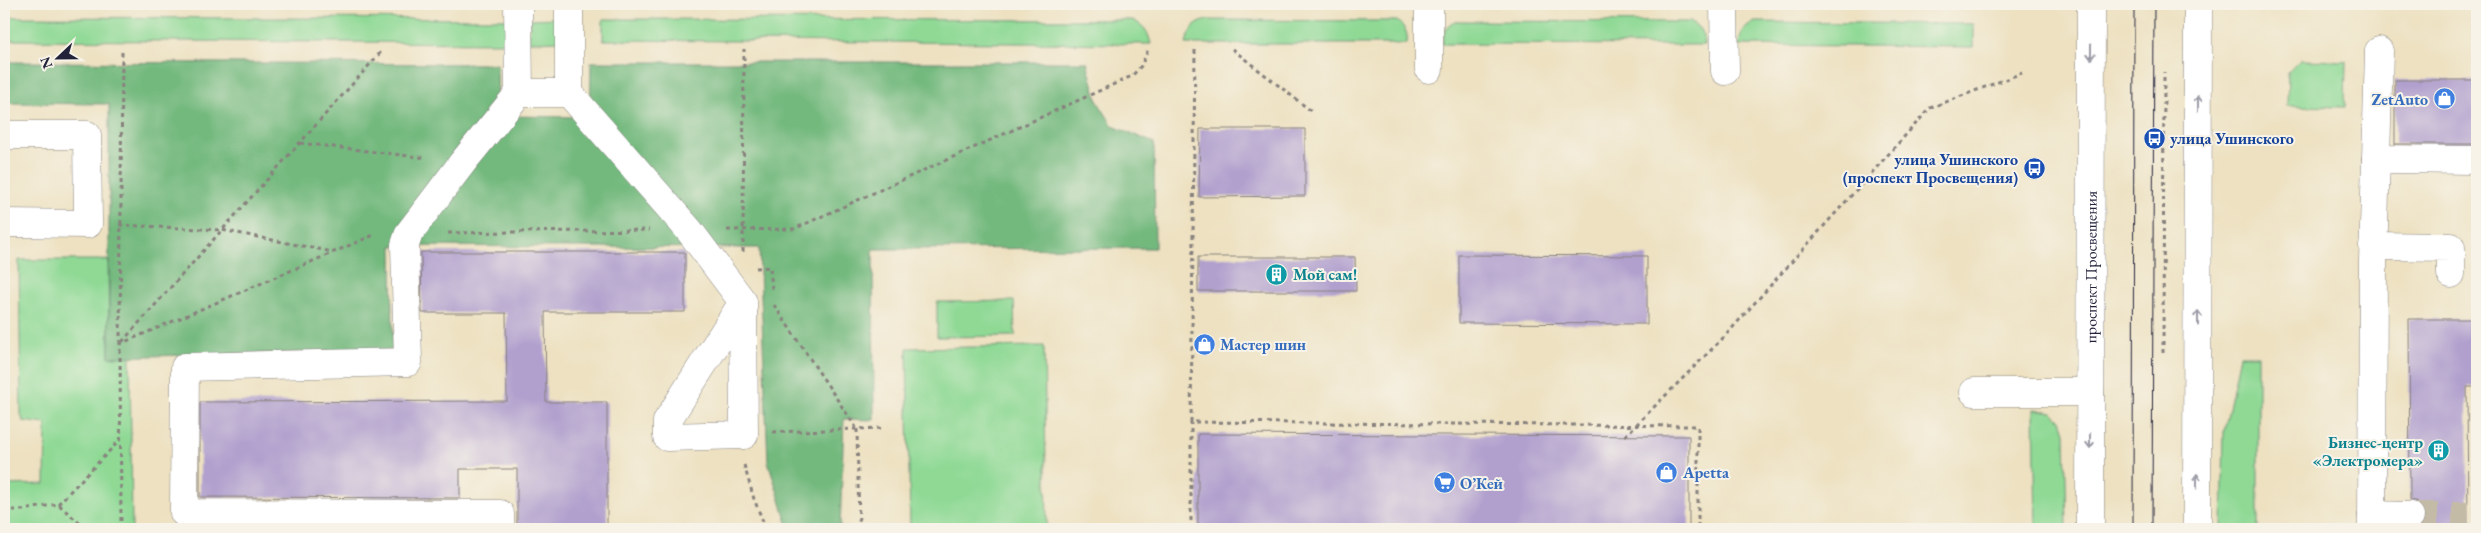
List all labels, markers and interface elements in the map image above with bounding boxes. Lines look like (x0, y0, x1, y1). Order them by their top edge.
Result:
north arrow (32, 32, 82, 82)
one-way arrow (2086, 44, 2096, 60)
text: N (35, 54, 56, 71)
shop icon: ZetAuto (2432, 87, 2456, 111)
place label: ZetAuto (2372, 89, 2428, 110)
one-way arrow (2193, 95, 2203, 112)
bus stop icon: улица Ушинского (2142, 126, 2166, 150)
place label: улица Ушинского (2170, 128, 2294, 149)
place label: улица Ушинского (проспект Просвещения) (1843, 149, 2018, 188)
bus stop icon: улица Ушинского (проспект Просвещения) (2022, 156, 2046, 180)
street label: проспект Просвещения (2080, 191, 2101, 343)
building icon: Мой сам! (1265, 262, 1289, 286)
place label: Мой сам! (1293, 264, 1357, 285)
one-way arrow (2193, 310, 2203, 326)
shop icon: Мастер шин (1192, 332, 1216, 356)
place label: Мастер шин (1220, 334, 1306, 355)
one-way arrow (2085, 432, 2095, 449)
place label: Бизнес-центр «Электромера» (2313, 432, 2423, 471)
building icon: Бизнес-центр «Электромера» (2427, 439, 2451, 463)
shop icon: Apetta (1655, 460, 1679, 484)
place label: Apetta (1682, 462, 1730, 483)
supermarket icon: О’Кей (1432, 471, 1456, 495)
place label: О’Кей (1460, 473, 1504, 494)
one-way arrow (2192, 473, 2202, 489)

